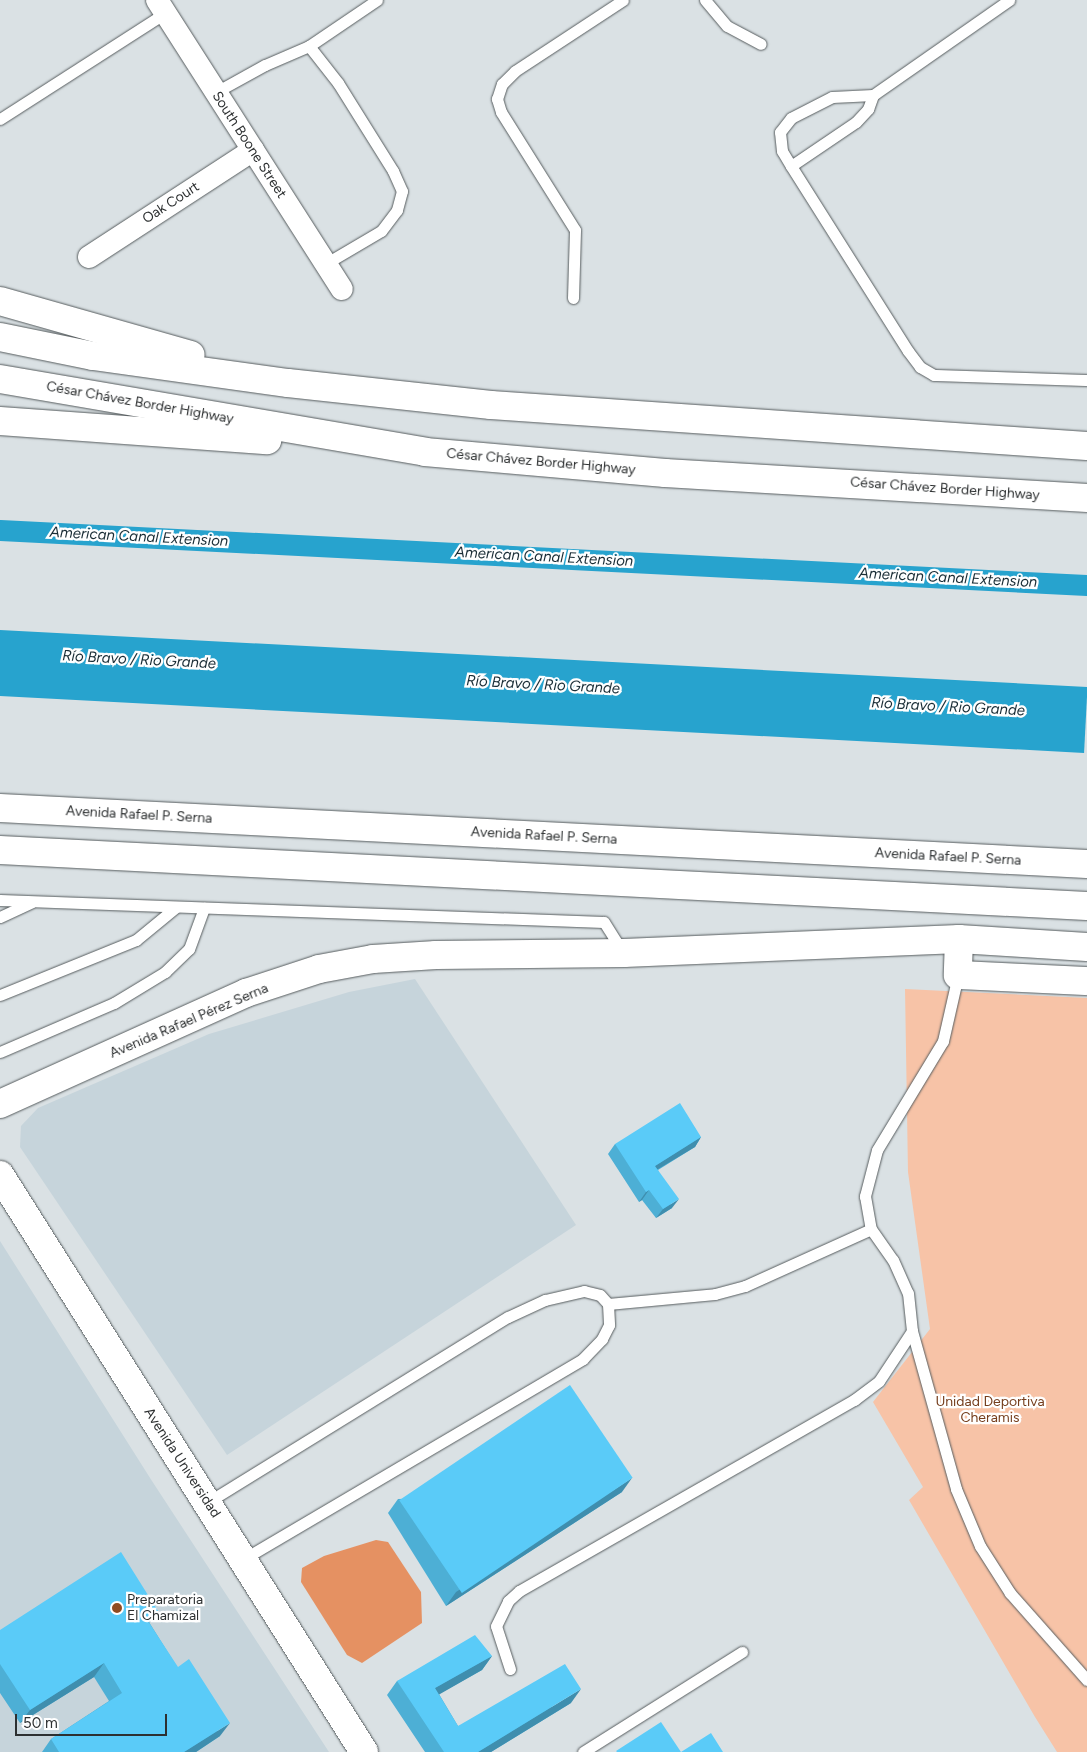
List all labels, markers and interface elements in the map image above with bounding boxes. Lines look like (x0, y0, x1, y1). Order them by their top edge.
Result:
street label: South Boone Street (208, 88, 290, 202)
street label: Oak Court (139, 178, 203, 228)
street label: César Chávez Border Highway (45, 378, 235, 428)
street label: César Chávez Border Highway (446, 445, 636, 479)
street label: César Chávez Border Highway (850, 474, 1040, 504)
water label: American Canal Extension (49, 523, 229, 551)
water label: American Canal Extension (454, 543, 634, 571)
water label: American Canal Extension (858, 564, 1038, 592)
water label: Río Bravo / Rio Grande (62, 647, 216, 673)
water label: Río Bravo / Rio Grande (466, 672, 620, 698)
water label: Río Bravo / Rio Grande (871, 694, 1025, 720)
street label: Avenida Rafael P. Serna (65, 803, 213, 827)
street label: Avenida Rafael P. Serna (470, 824, 618, 848)
street label: Avenida Rafael P. Serna (874, 845, 1022, 869)
street label: Avenida Rafael Pérez Serna (107, 980, 271, 1062)
park label: Unidad Deportiva Cheramis (935, 1394, 1045, 1426)
street label: Avenida Universidad (140, 1405, 224, 1521)
place label: Preparatoria El Chamizal (127, 1592, 203, 1624)
marker: Preparatoria El Chamizal (111, 1602, 123, 1614)
scale bar (18, 1704, 170, 1736)
text: 50 m (23, 1714, 58, 1732)

